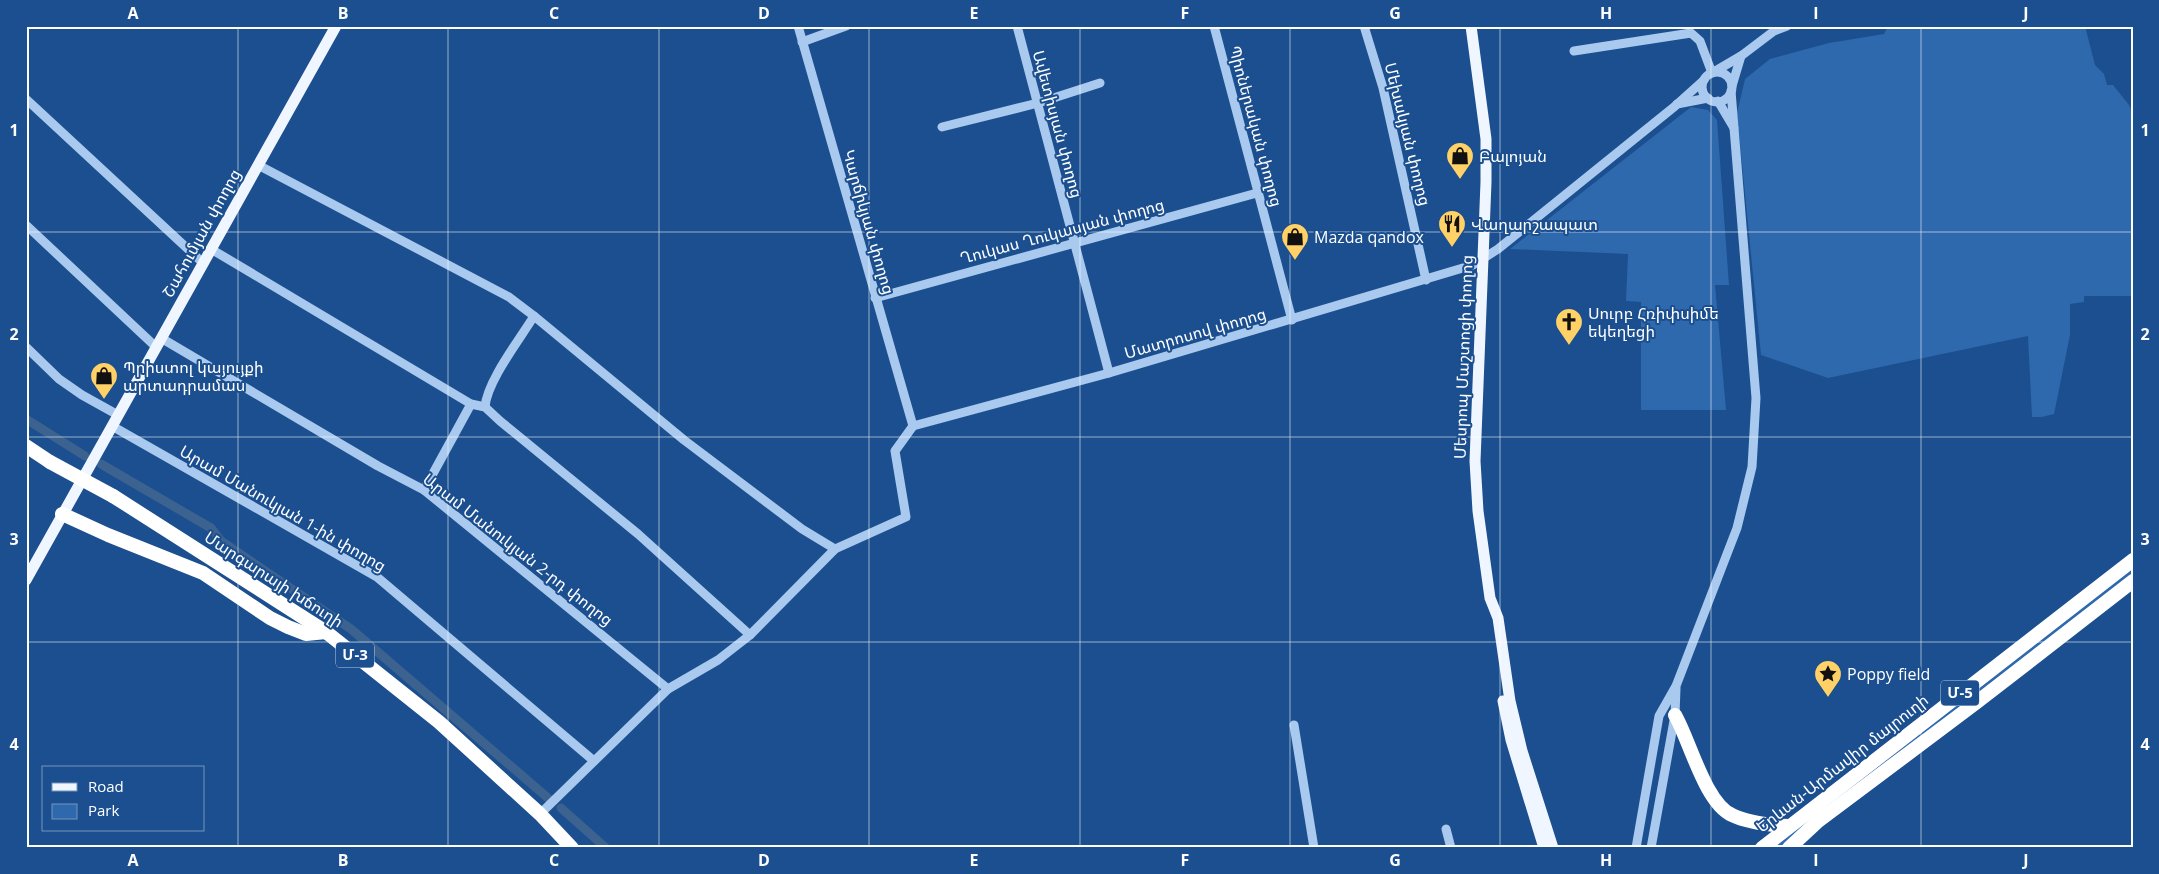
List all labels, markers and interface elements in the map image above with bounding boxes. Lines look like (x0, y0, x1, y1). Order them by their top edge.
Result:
text: A (127, 2, 139, 24)
text: B (338, 2, 348, 24)
text: C (549, 2, 559, 24)
text: D (758, 2, 770, 24)
text: E (970, 2, 979, 24)
text: F (1181, 2, 1189, 24)
text: G (1389, 2, 1401, 24)
text: H (1600, 2, 1612, 24)
text: I (1813, 2, 1819, 24)
text: J (2021, 2, 2029, 24)
street label: Պիոներական փողոց (1224, 43, 1288, 209)
street label: Ավետիսյան փողոց (1028, 48, 1088, 200)
street label: Մեխակյան փողոց (1380, 60, 1436, 208)
text: 1 (9, 119, 19, 141)
text: 1 (2140, 119, 2150, 141)
shop icon: Բալոյան (1445, 141, 1475, 180)
place label: Բալոյան (1479, 145, 1547, 167)
street label: Կարճիկյան փողոց (838, 147, 900, 297)
street label: Շահումյան փողոց (157, 165, 245, 301)
street label: Ղուկաս Ղուկասյան փողոց (957, 193, 1167, 269)
restaurant icon: Վաղարշապատ (1437, 209, 1467, 248)
place label: Վաղարշապատ (1471, 213, 1598, 235)
shop icon: Mazda qandox (1280, 222, 1310, 261)
place label: Mazda qandox (1314, 226, 1425, 248)
street label: Մեսրոպ Մաշտոցի փողոց (1448, 255, 1478, 459)
street label: Մատրոսով փողոց (1121, 302, 1269, 364)
place label: Սուրբ Հռիփսիմե եկեղեցի (1588, 302, 1719, 342)
church icon: Սուրբ Հռիփսիմե եկեղեցի (1554, 307, 1584, 346)
text: 2 (9, 323, 19, 345)
text: 2 (2140, 323, 2150, 345)
place label: Պրիստոլ կայույքի արտադրամաս (123, 356, 264, 396)
shop icon: Պրիստոլ կայույքի արտադրամաս (89, 361, 119, 400)
street label: Արամ Մանուկյան 1-ին փողոց (176, 440, 390, 576)
street label: Արամ Մանուկյան 2-րդ փողոց (418, 468, 618, 630)
street label: Մարգարայի խճուղի (200, 526, 348, 632)
text: 3 (9, 528, 19, 550)
text: 3 (2140, 528, 2150, 550)
road number: Մ-3 (336, 642, 374, 668)
place icon: Poppy field (1813, 659, 1843, 698)
place label: Poppy field (1847, 663, 1930, 685)
road number: Մ-5 (1941, 680, 1979, 706)
street label: Երևան-Արմավիր մայրուղի (1751, 689, 1933, 837)
text: 4 (9, 733, 19, 755)
text: 4 (2140, 733, 2150, 755)
legend (42, 766, 205, 832)
text: Road (88, 776, 124, 796)
text: Park (88, 800, 119, 820)
text: A (127, 849, 139, 871)
text: B (338, 849, 348, 871)
text: C (549, 849, 559, 871)
text: D (758, 849, 770, 871)
text: E (970, 849, 979, 871)
text: F (1181, 849, 1189, 871)
text: G (1389, 849, 1401, 871)
text: H (1600, 849, 1612, 871)
text: I (1813, 849, 1819, 871)
text: J (2021, 849, 2029, 871)

